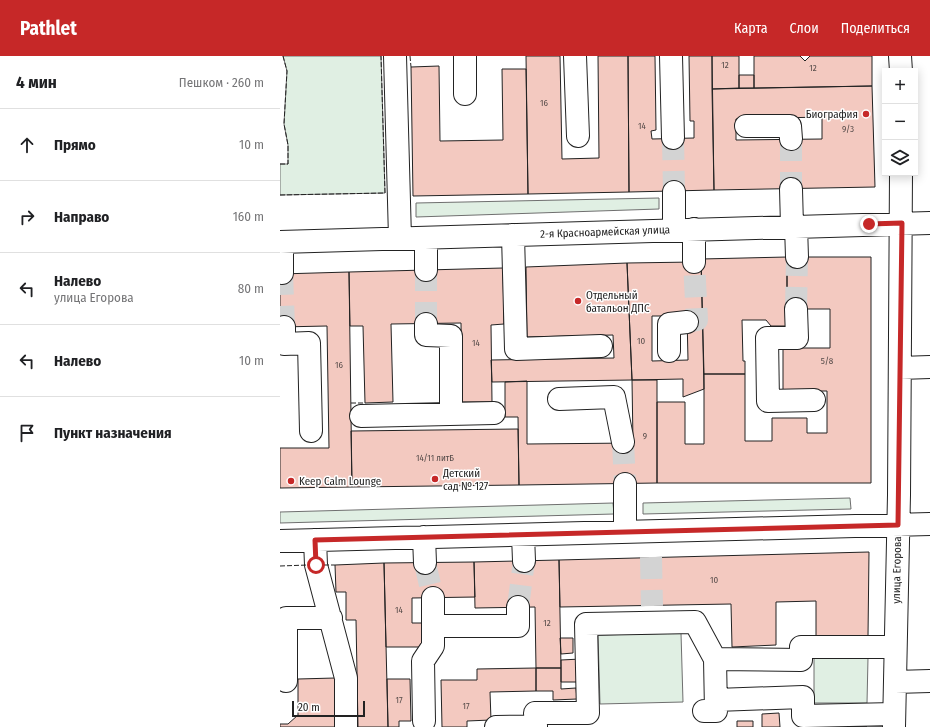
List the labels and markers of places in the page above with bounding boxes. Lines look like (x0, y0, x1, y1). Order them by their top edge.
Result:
place label: Биография (806, 108, 858, 121)
marker: Биография (861, 109, 871, 119)
place label: Отдельный батальон ДПС (586, 289, 650, 315)
marker: Отдельный батальон ДПС (573, 296, 583, 306)
place label: Детский сад № 127 (442, 467, 489, 493)
marker: Детский сад № 127 (430, 474, 440, 484)
place label: Keep Calm Lounge (299, 475, 381, 488)
marker: Keep Calm Lounge (286, 476, 296, 486)

